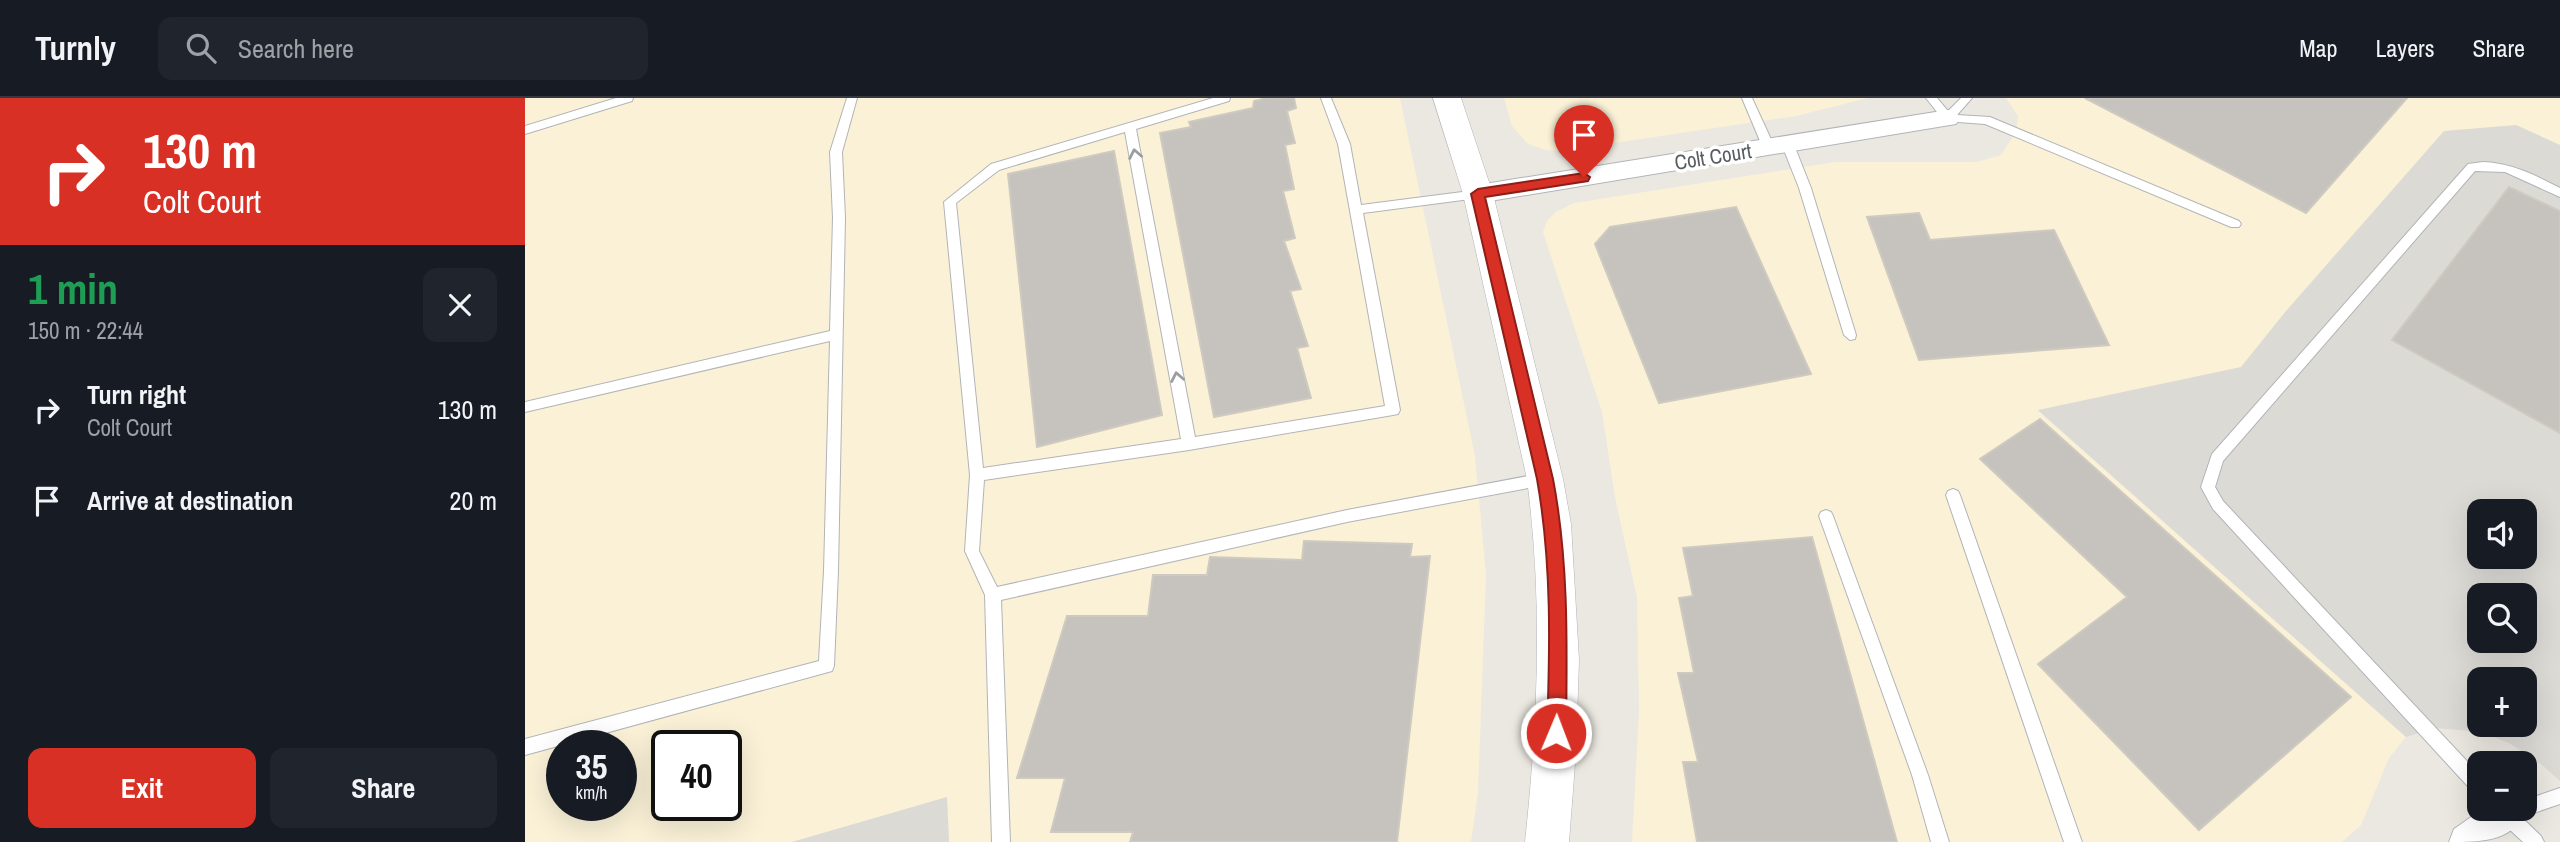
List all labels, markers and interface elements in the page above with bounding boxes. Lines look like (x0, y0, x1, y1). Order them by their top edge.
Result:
search box (158, 17, 648, 80)
text: Turnly (35, 26, 116, 70)
icon: search (182, 29, 220, 67)
text: Search here (238, 31, 354, 66)
text: Map (2299, 32, 2337, 64)
text: Layers (2375, 32, 2434, 64)
text: Share (2472, 32, 2525, 64)
pin (1554, 105, 1614, 177)
icon: arrive (1565, 116, 1603, 154)
text: 130 m (143, 117, 257, 183)
icon: right (28, 126, 119, 217)
street label: Colt Court (1672, 136, 1754, 177)
one-way arrow (1128, 148, 1143, 160)
text: Colt Court (143, 180, 261, 223)
text: 1 min (28, 261, 118, 317)
button: close (423, 268, 497, 342)
text: 150 m · 22:44 (28, 315, 143, 346)
one-way arrow (1170, 371, 1185, 383)
text: Turn right (87, 377, 186, 412)
icon: right (28, 391, 66, 429)
text: 130 m (438, 392, 497, 427)
text: Colt Court (87, 412, 172, 443)
icon: arrive (28, 482, 66, 520)
text: Arrive at destination (87, 483, 293, 518)
text: 20 m (450, 483, 497, 518)
map controls (2467, 499, 2537, 821)
button: sound (2467, 499, 2537, 569)
button: search (2467, 583, 2537, 653)
button: + (2467, 667, 2537, 737)
position arrow (1519, 696, 1593, 770)
speed limit sign: 40 (651, 730, 742, 821)
text: 35 (576, 743, 607, 790)
button: Exit (28, 748, 256, 828)
button: Share (270, 748, 497, 828)
button: − (2467, 751, 2537, 821)
text: km/h (576, 780, 608, 805)

